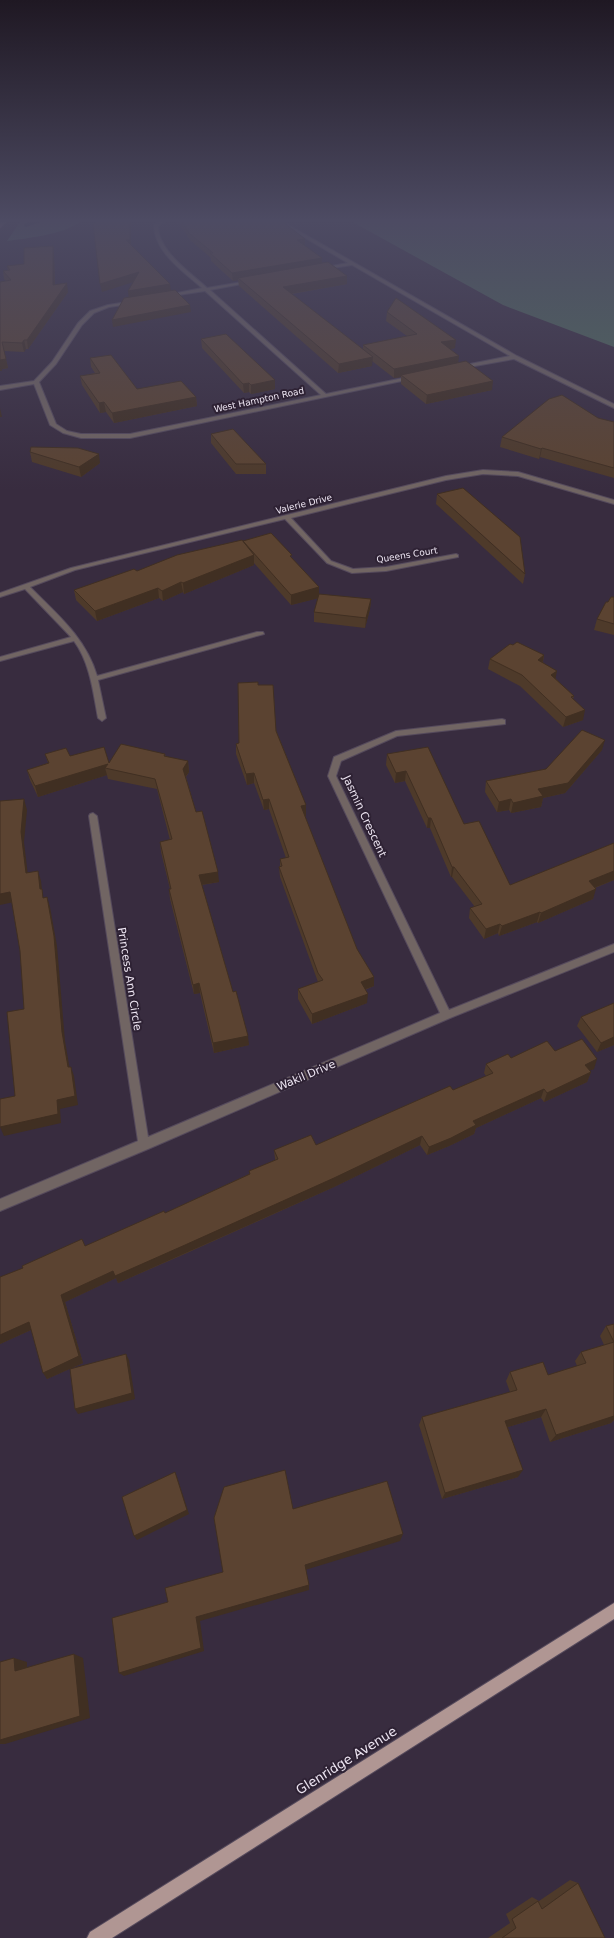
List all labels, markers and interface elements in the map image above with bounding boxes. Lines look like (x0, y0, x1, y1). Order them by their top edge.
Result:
street label: West Hampton Road (213, 386, 305, 414)
street label: Valerie Drive (275, 492, 334, 516)
street label: Queens Court (376, 545, 439, 565)
street label: Jasmin Crescent (340, 772, 389, 860)
street label: Princess Ann Circle (115, 926, 144, 1032)
street label: Wakil Drive (275, 1057, 338, 1094)
street label: Glenridge Avenue (293, 1723, 399, 1797)

